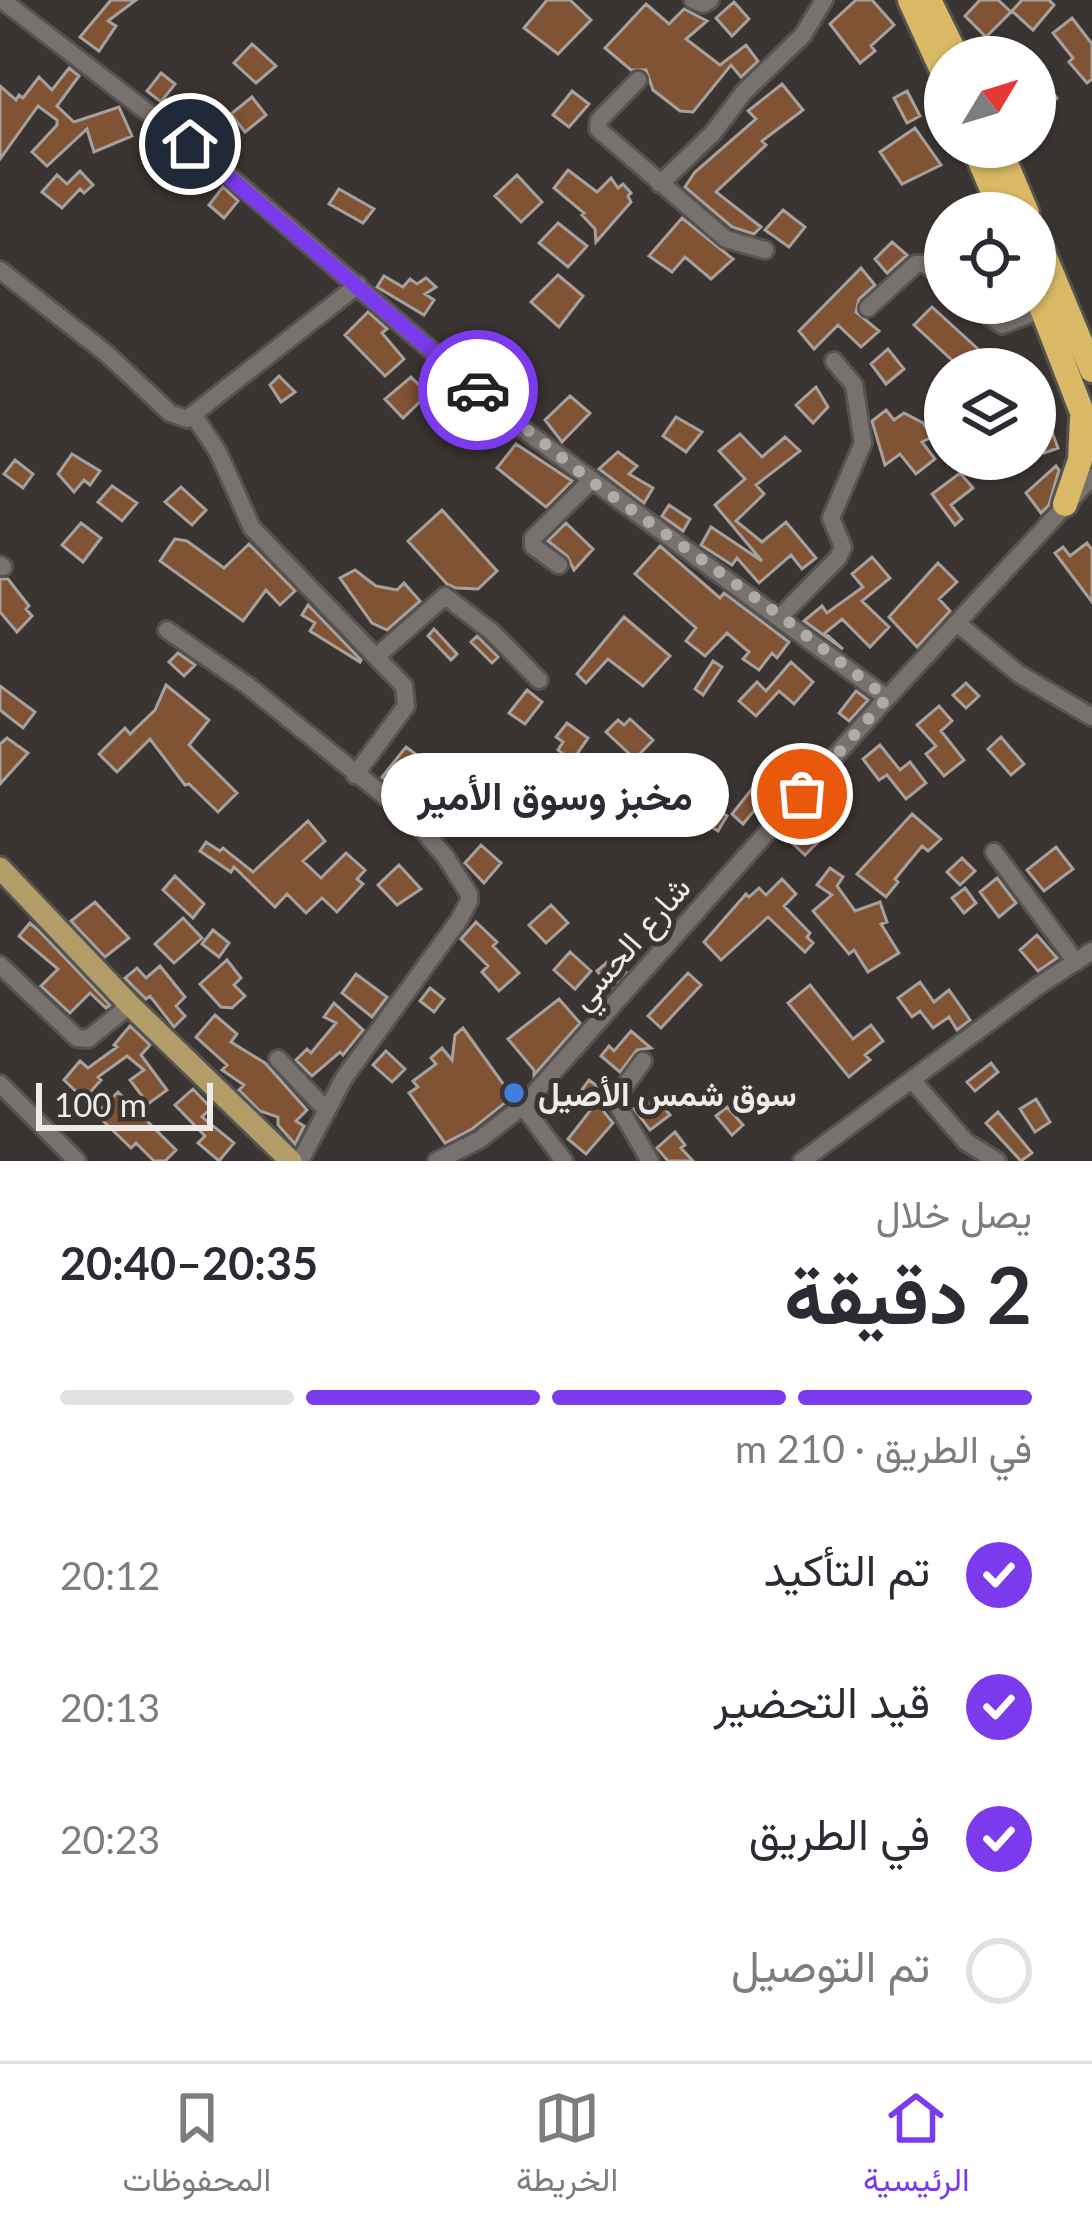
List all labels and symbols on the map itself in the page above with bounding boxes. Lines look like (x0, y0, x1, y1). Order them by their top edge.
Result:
north arrow (924, 36, 1056, 168)
pin (139, 93, 241, 195)
courier (418, 330, 538, 450)
pin (751, 743, 853, 845)
callout: مخبز وسوق الأمير (382, 752, 730, 836)
street label: شارع الحسي (560, 867, 704, 1022)
place label: سوق شمس الأصيل (538, 1073, 797, 1115)
scale bar (36, 1077, 213, 1130)
marker: سوق شمس الأصيل (501, 1080, 527, 1106)

